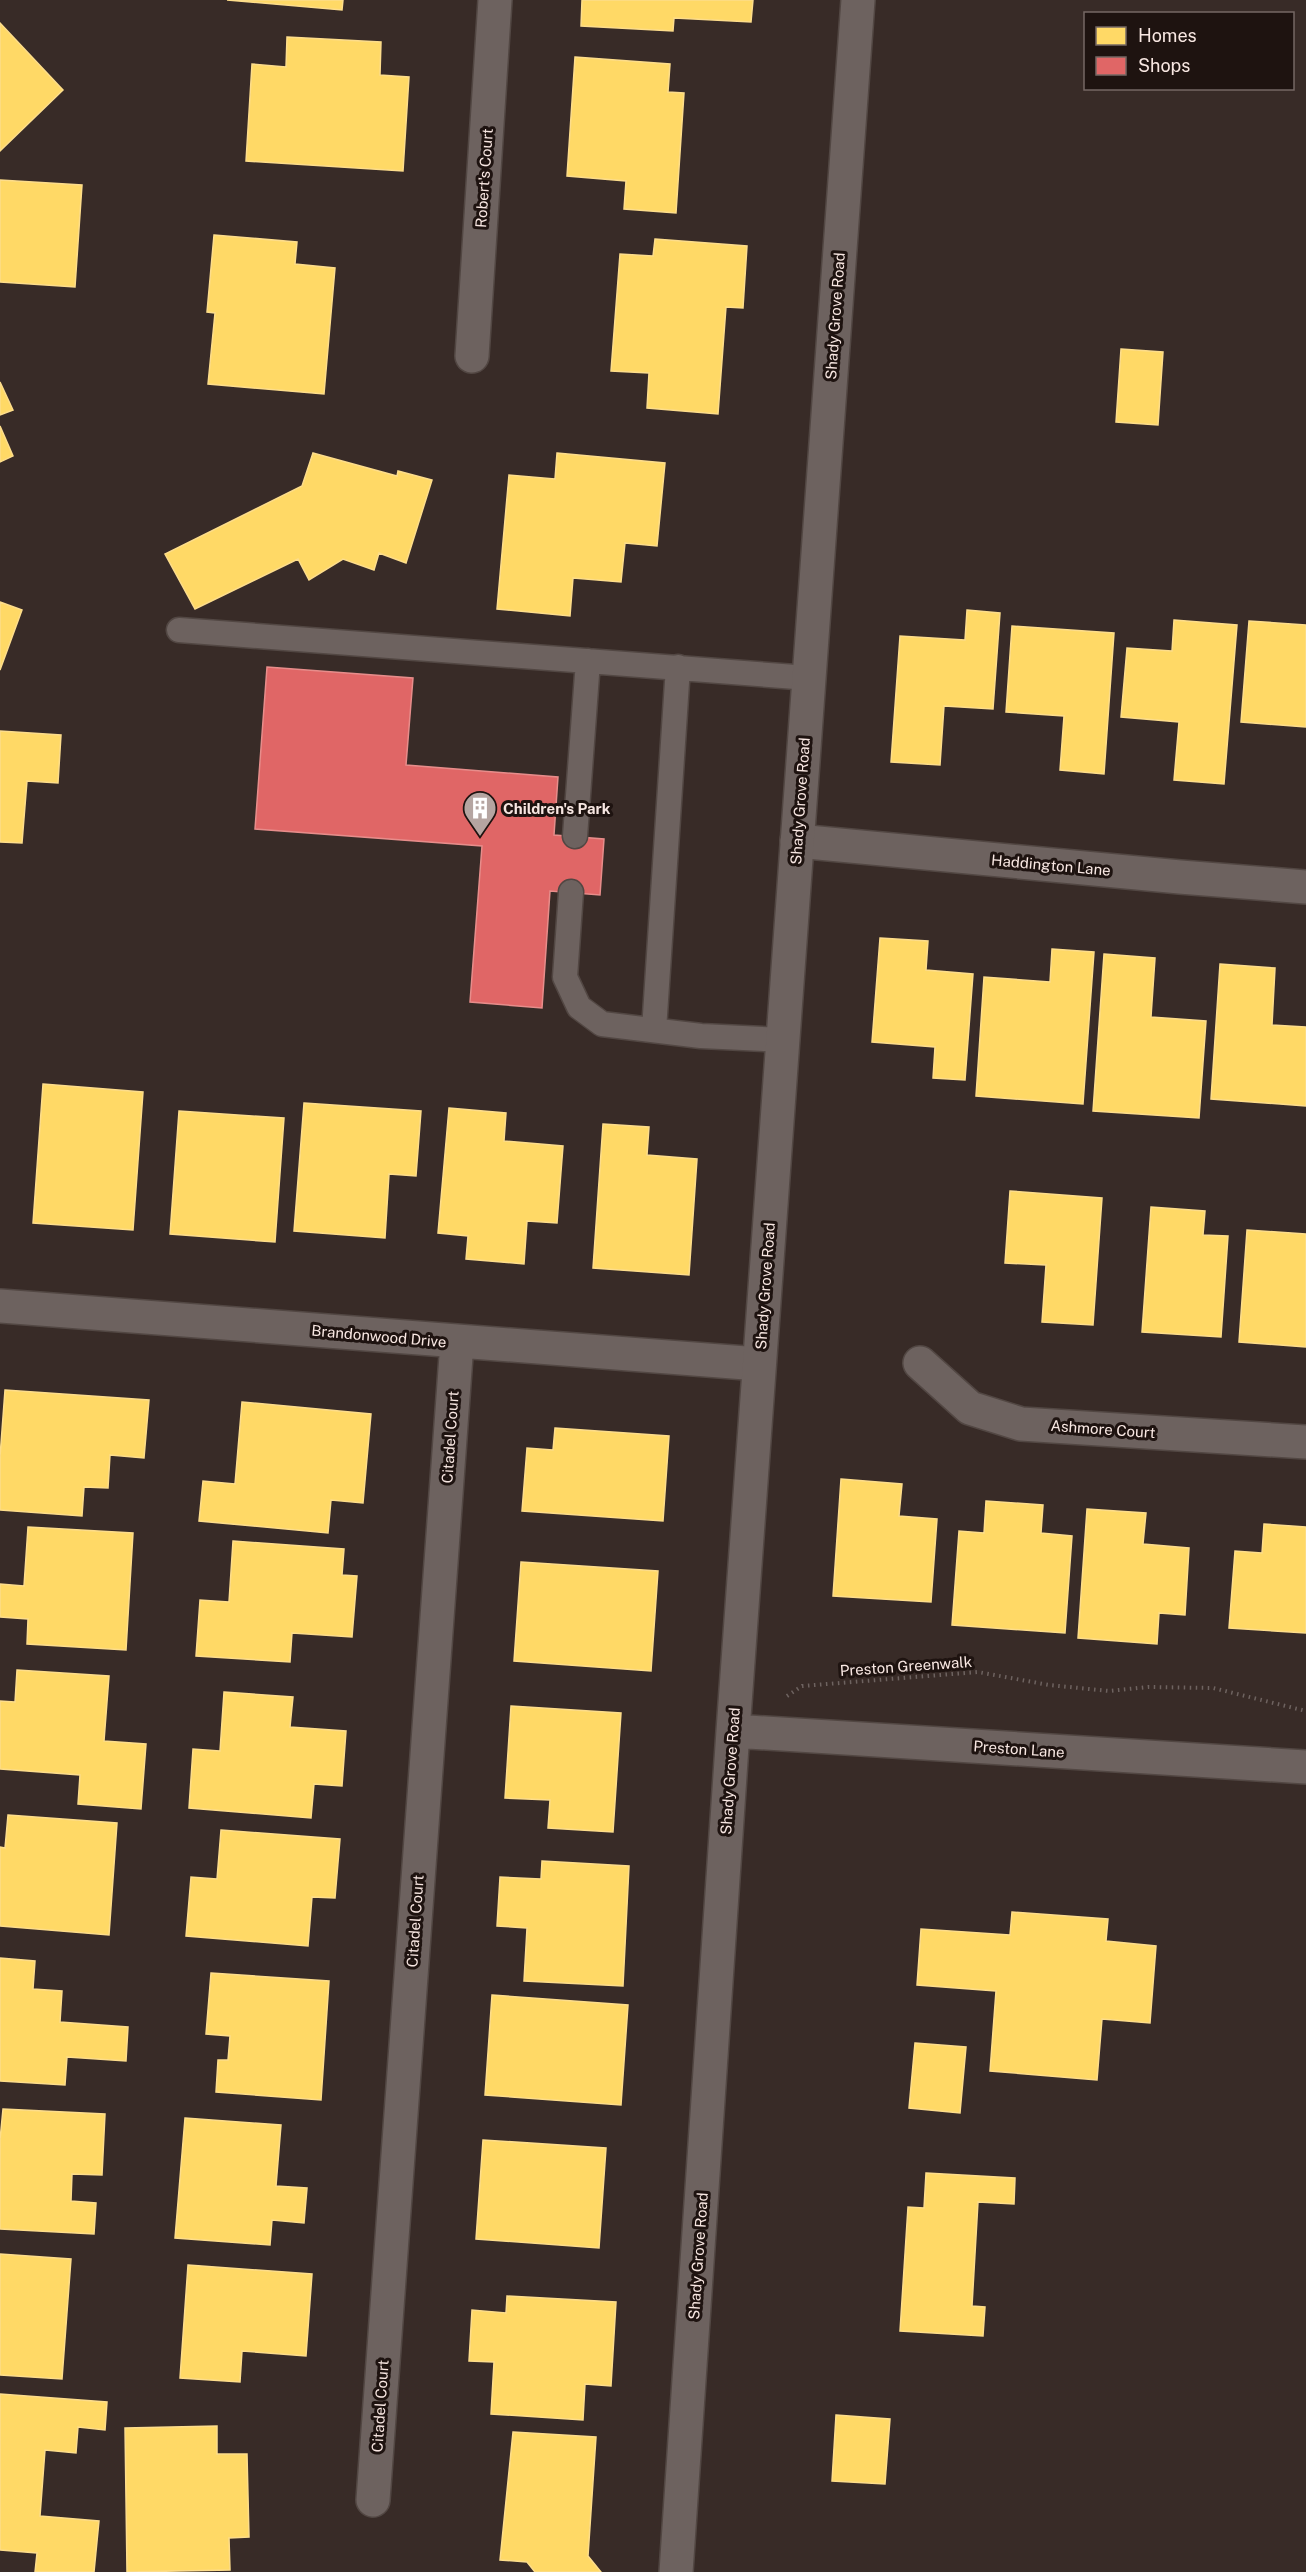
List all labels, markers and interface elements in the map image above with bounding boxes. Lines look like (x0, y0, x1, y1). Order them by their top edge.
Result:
legend (1084, 12, 1294, 90)
text: Homes (1138, 25, 1197, 46)
text: Shops (1138, 55, 1190, 76)
street label: Robert's Court (472, 127, 496, 228)
street label: Shady Grove Road (822, 252, 848, 380)
street label: Shady Grove Road (787, 737, 813, 865)
building icon: Children's Park (462, 790, 498, 837)
place label: Children's Park (503, 800, 611, 817)
street label: Haddington Lane (991, 851, 1111, 879)
street label: Shady Grove Road (752, 1222, 778, 1350)
street label: Brandonwood Drive (311, 1322, 447, 1350)
street label: Citadel Court (438, 1390, 462, 1484)
street label: Ashmore Court (1050, 1417, 1156, 1441)
street label: Preston Greenwalk (839, 1653, 973, 1679)
street label: Shady Grove Road (717, 1707, 743, 1835)
street label: Preston Lane (973, 1737, 1065, 1761)
street label: Citadel Court (403, 1874, 427, 1968)
street label: Shady Grove Road (685, 2192, 711, 2320)
street label: Citadel Court (368, 2359, 392, 2453)

